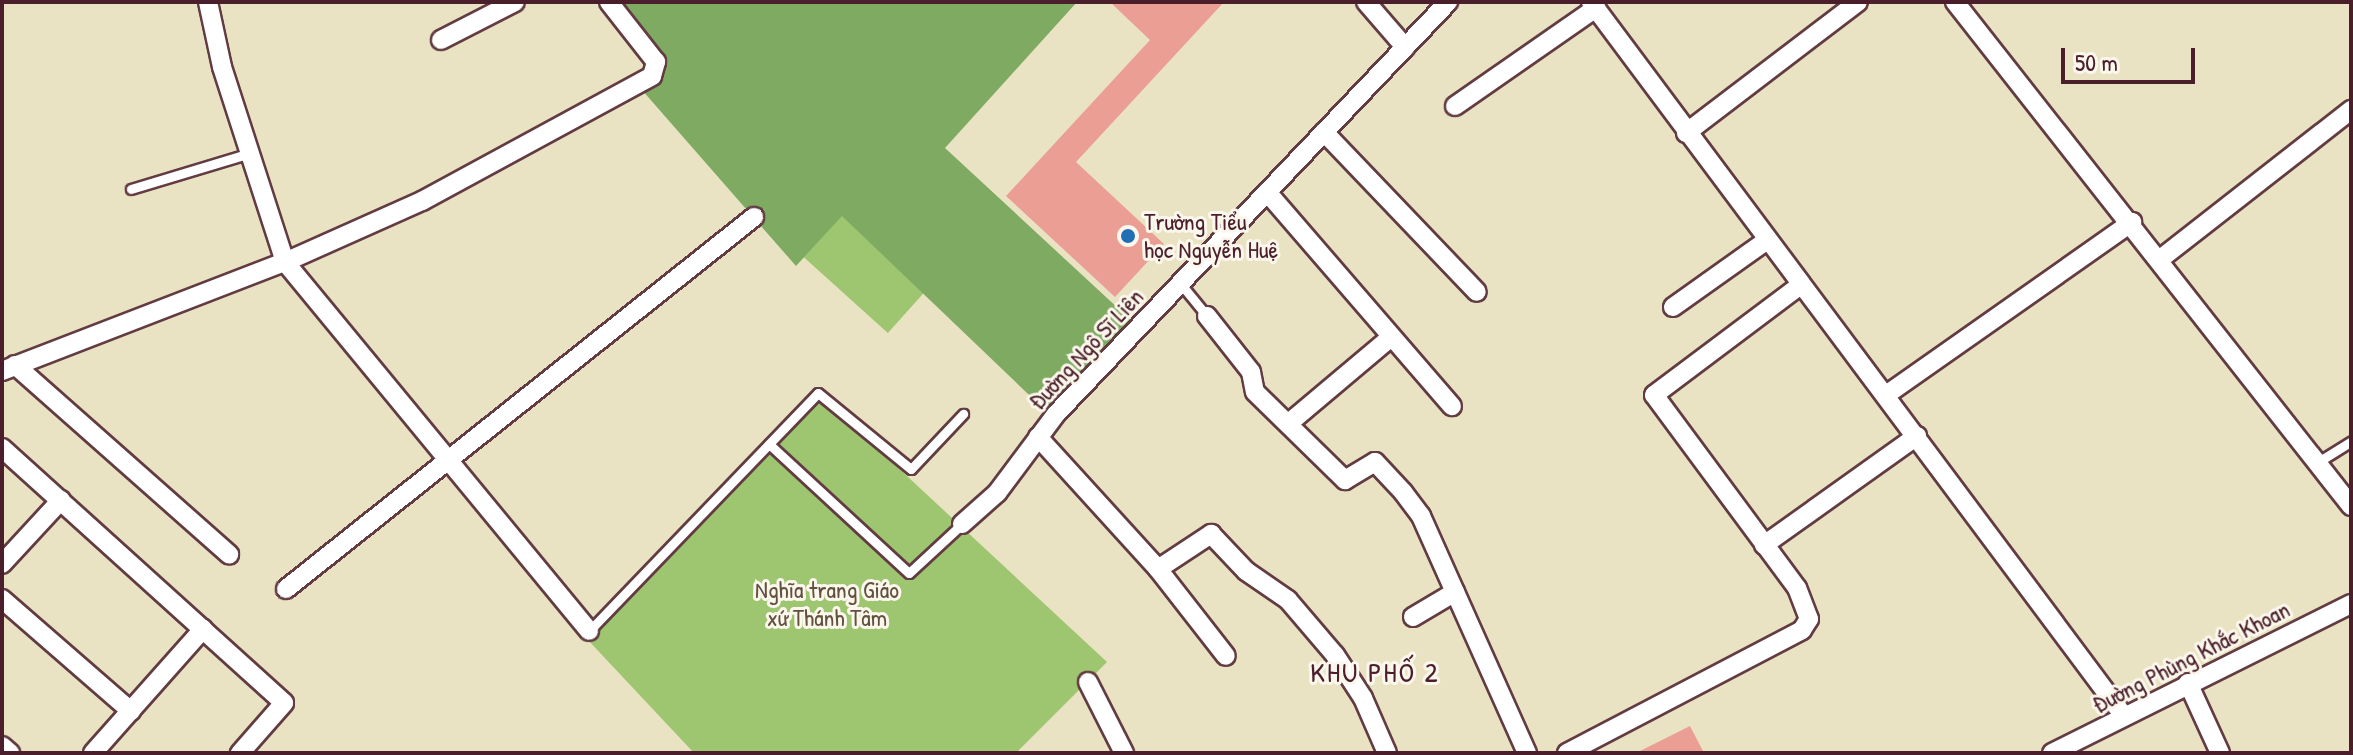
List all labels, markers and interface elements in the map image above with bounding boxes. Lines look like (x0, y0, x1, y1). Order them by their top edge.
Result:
scale bar (2065, 32, 2199, 82)
text: 50 m (2075, 46, 2118, 78)
place label: Trường Tiểu học Nguyễn Huệ (1144, 208, 1278, 264)
marker: Trường Tiểu học Nguyễn Huệ (1119, 227, 1137, 245)
street label: Đường Ngô Sĩ Liên (1023, 283, 1149, 415)
park label: Nghĩa trang Giáo xứ Thánh Tâm (755, 576, 899, 632)
street label: Đường Phùng Khắc Khoan (2088, 595, 2294, 719)
district label: KHU PHỐ 2 (1310, 655, 1440, 689)

